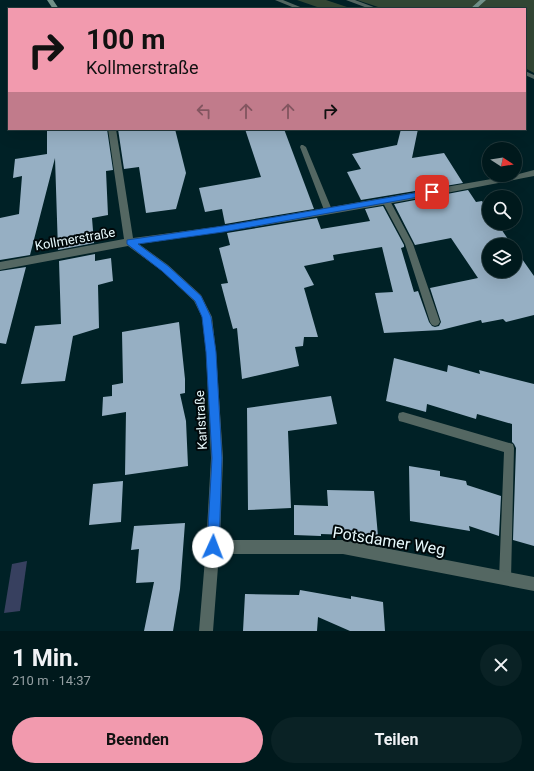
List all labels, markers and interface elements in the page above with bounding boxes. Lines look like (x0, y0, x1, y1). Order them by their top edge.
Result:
text: 100 m (86, 23, 165, 56)
icon: right (20, 24, 72, 76)
text: Kollmerstraße (86, 57, 198, 78)
icon: left (193, 100, 215, 122)
icon: ahead (235, 100, 257, 122)
icon: ahead (277, 100, 299, 122)
icon: right (319, 100, 341, 122)
north arrow (482, 142, 522, 182)
map controls (482, 142, 522, 278)
pin (415, 175, 449, 209)
icon: arrive (421, 181, 443, 203)
button: search (482, 190, 522, 230)
street label: Kollmerstraße (34, 225, 116, 253)
button: layers (482, 238, 522, 278)
street label: Karlstraße (192, 390, 210, 450)
street label: Potsdamer Weg (331, 523, 447, 559)
position arrow (192, 526, 234, 568)
text: 1 Min. (12, 644, 80, 672)
button: close (480, 644, 522, 686)
text: 210 m · 14:37 (12, 673, 91, 688)
button: Beenden (12, 717, 263, 763)
button: Teilen (271, 717, 522, 763)

